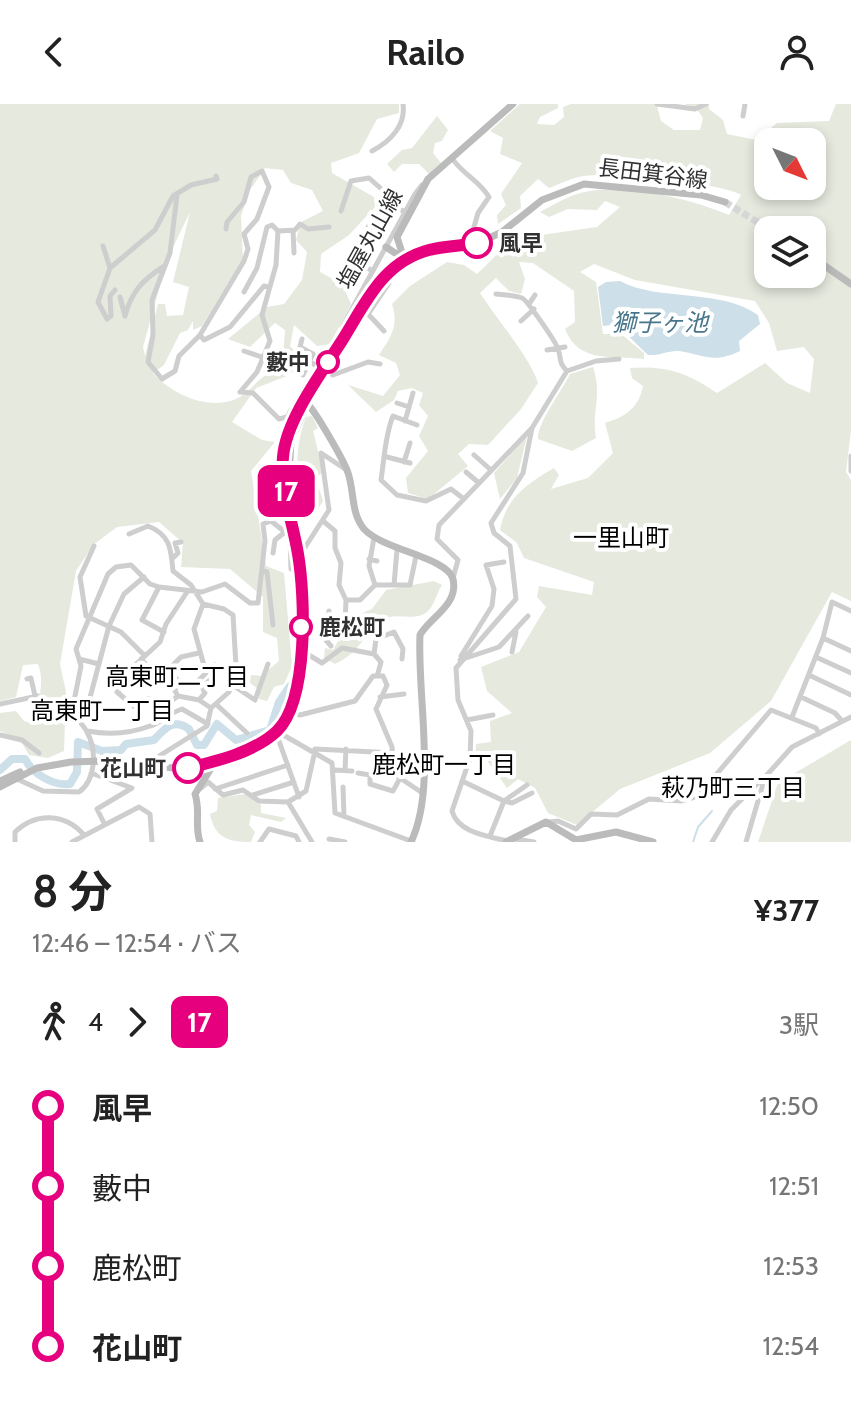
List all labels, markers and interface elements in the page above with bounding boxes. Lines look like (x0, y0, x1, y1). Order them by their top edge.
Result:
icon: back (32, 30, 76, 74)
text: Railo (386, 30, 465, 74)
icon: person (775, 30, 819, 74)
north arrow (754, 128, 826, 200)
map controls (754, 128, 826, 288)
street label: 長田箕谷線 (597, 154, 709, 194)
street label: 塩屋丸山線 (332, 184, 408, 294)
button: layers (754, 216, 826, 288)
marker: 風早 (462, 228, 492, 258)
place label: 風早 (499, 230, 543, 257)
water label: 獅子ヶ池 (612, 308, 710, 337)
place label: 藪中 (266, 349, 310, 376)
marker: 藪中 (317, 351, 339, 373)
line badge: 17 (250, 465, 322, 517)
text: 17 (274, 474, 298, 508)
district label: 一里山町 (573, 523, 669, 552)
place label: 鹿松町 (319, 614, 385, 641)
marker: 鹿松町 (290, 616, 312, 638)
district label: 高東町二丁目 (105, 662, 249, 691)
district label: 高東町一丁目 (30, 696, 174, 725)
district label: 鹿松町一丁目 (372, 750, 516, 779)
marker: 花山町 (173, 753, 203, 783)
place label: 花山町 (100, 755, 166, 782)
district label: 萩乃町三丁目 (661, 773, 805, 802)
text: 8 分 (32, 865, 112, 918)
text: ¥377 (754, 892, 819, 929)
text: 12:46 – 12:54 · バス (32, 927, 242, 959)
icon: walk (32, 1000, 76, 1044)
icon: forward (115, 1000, 159, 1044)
text: 17 (187, 1005, 212, 1039)
text: 4 (88, 1006, 103, 1038)
text: 3駅 (779, 1009, 819, 1041)
text: 風早 (92, 1090, 152, 1127)
text: 12:50 (759, 1090, 819, 1122)
text: 藪中 (92, 1170, 152, 1207)
text: 12:51 (769, 1170, 819, 1202)
text: 鹿松町 (92, 1250, 182, 1287)
text: 12:53 (763, 1250, 819, 1282)
text: 花山町 (92, 1330, 182, 1367)
text: 12:54 (762, 1330, 819, 1362)

